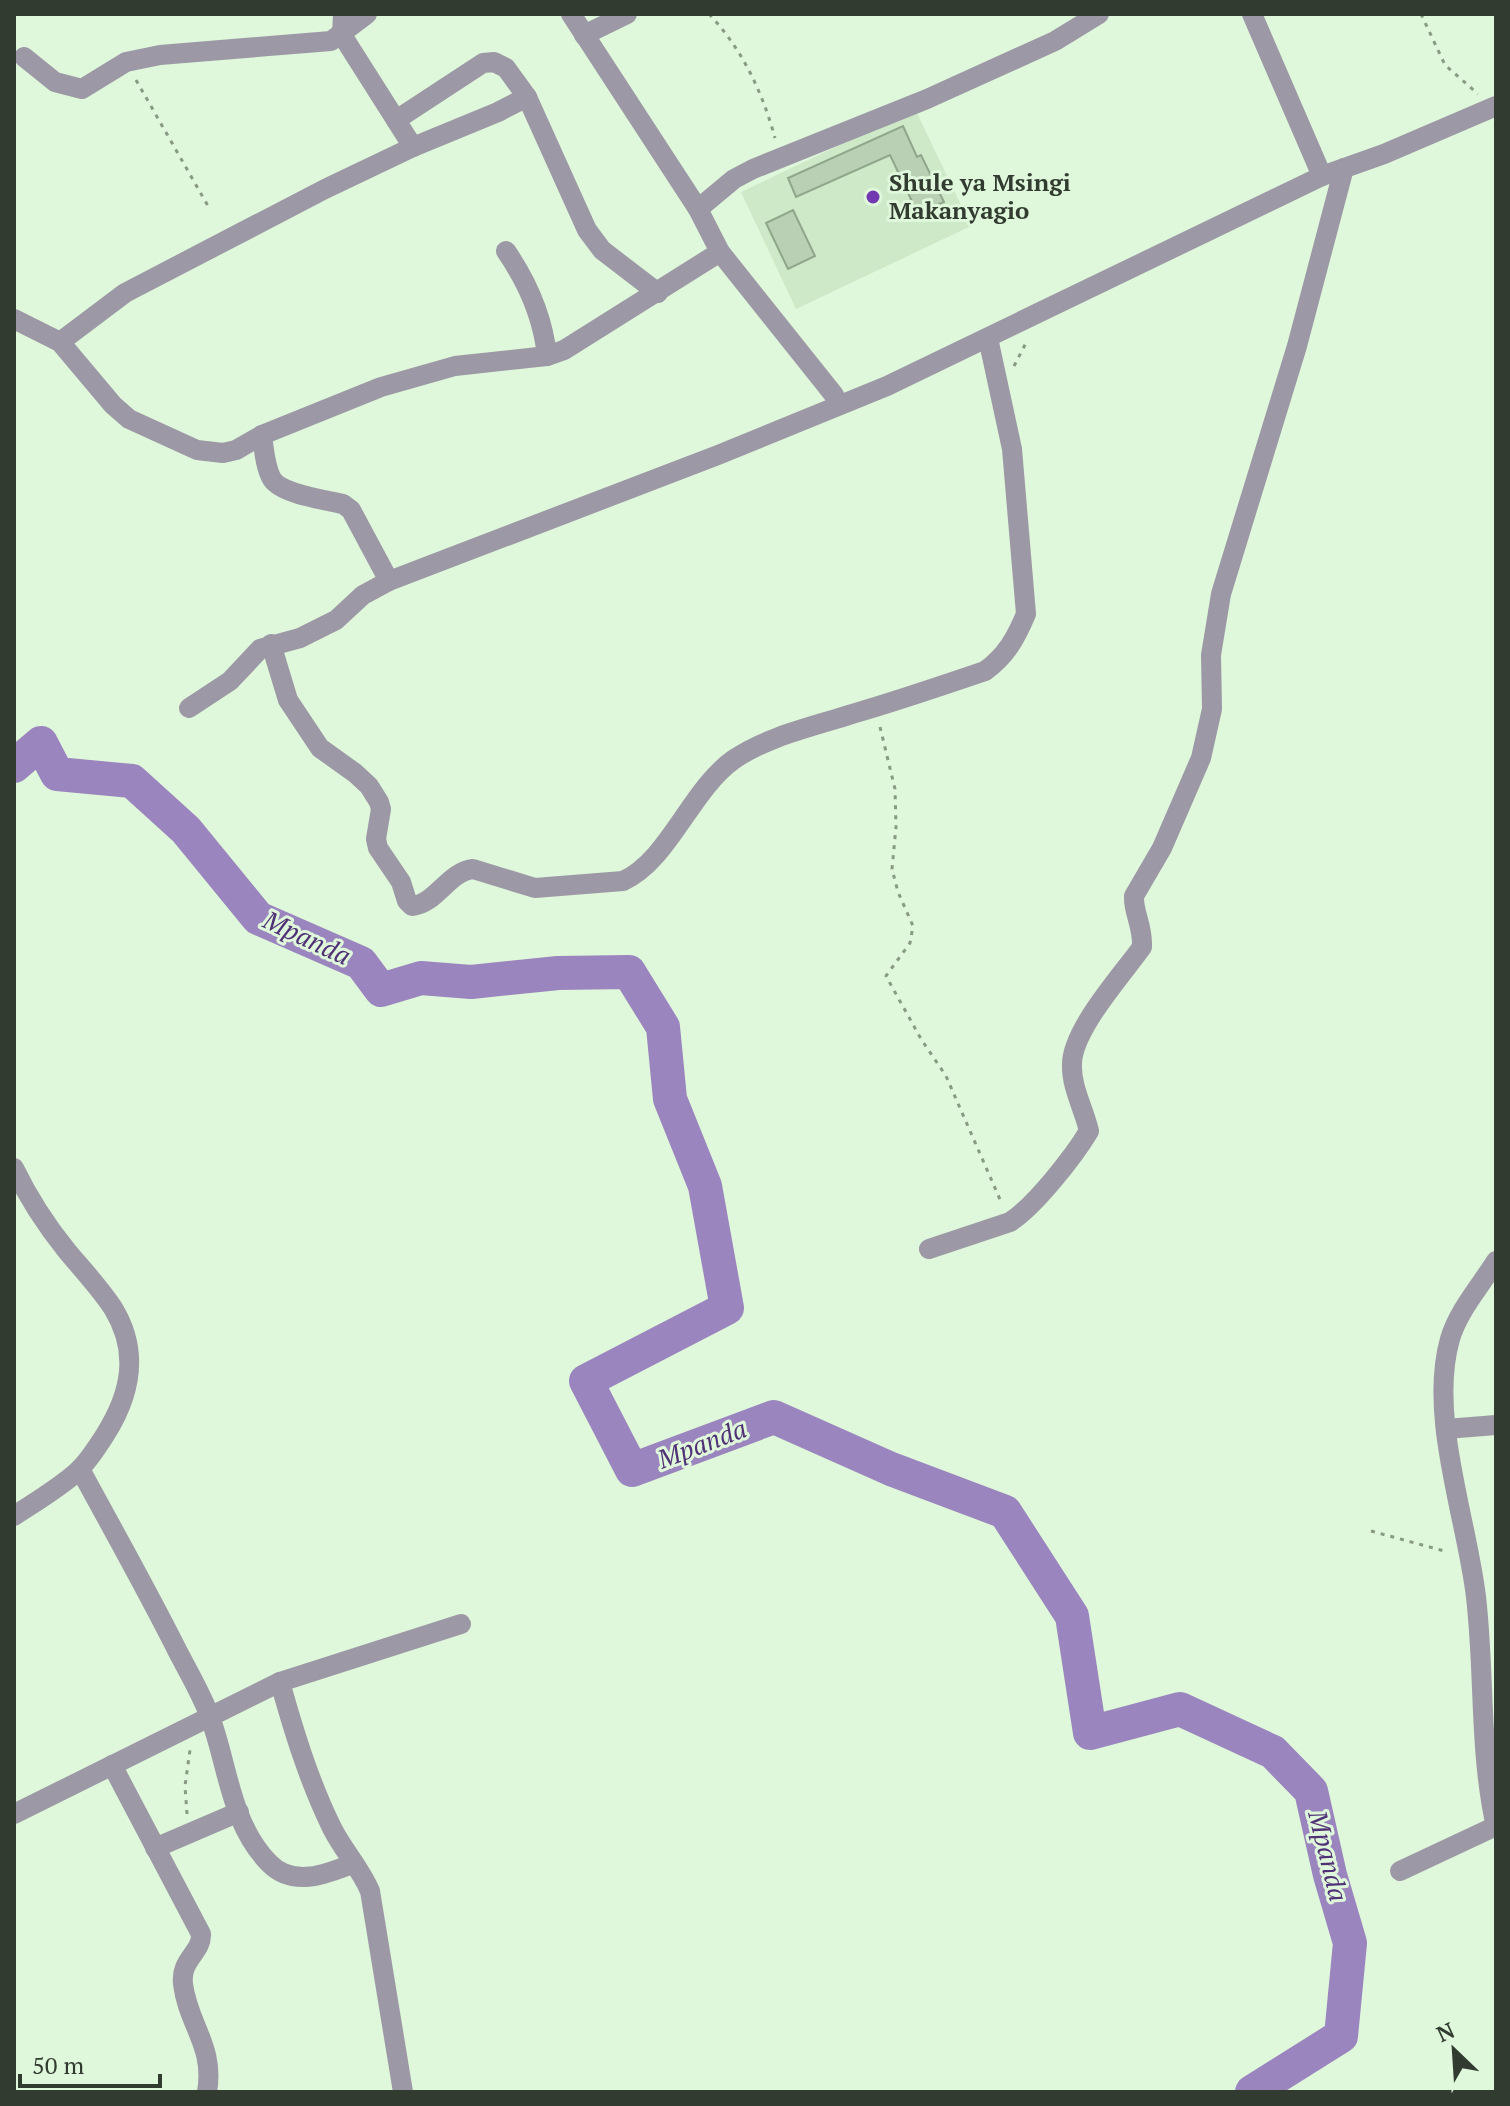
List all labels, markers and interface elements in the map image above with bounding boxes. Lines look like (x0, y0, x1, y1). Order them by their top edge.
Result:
place label: Shule ya Msingi Makanyagio (889, 166, 1071, 226)
marker: Shule ya Msingi Makanyagio (864, 188, 882, 206)
water label: Mpanda (257, 902, 357, 972)
water label: Mpanda (651, 1411, 751, 1476)
water label: Mpanda (1301, 1806, 1357, 1905)
north arrow (1414, 2010, 1494, 2090)
text: N (1432, 2015, 1459, 2048)
scale bar (20, 2038, 160, 2088)
text: 50 m (32, 2049, 84, 2081)

